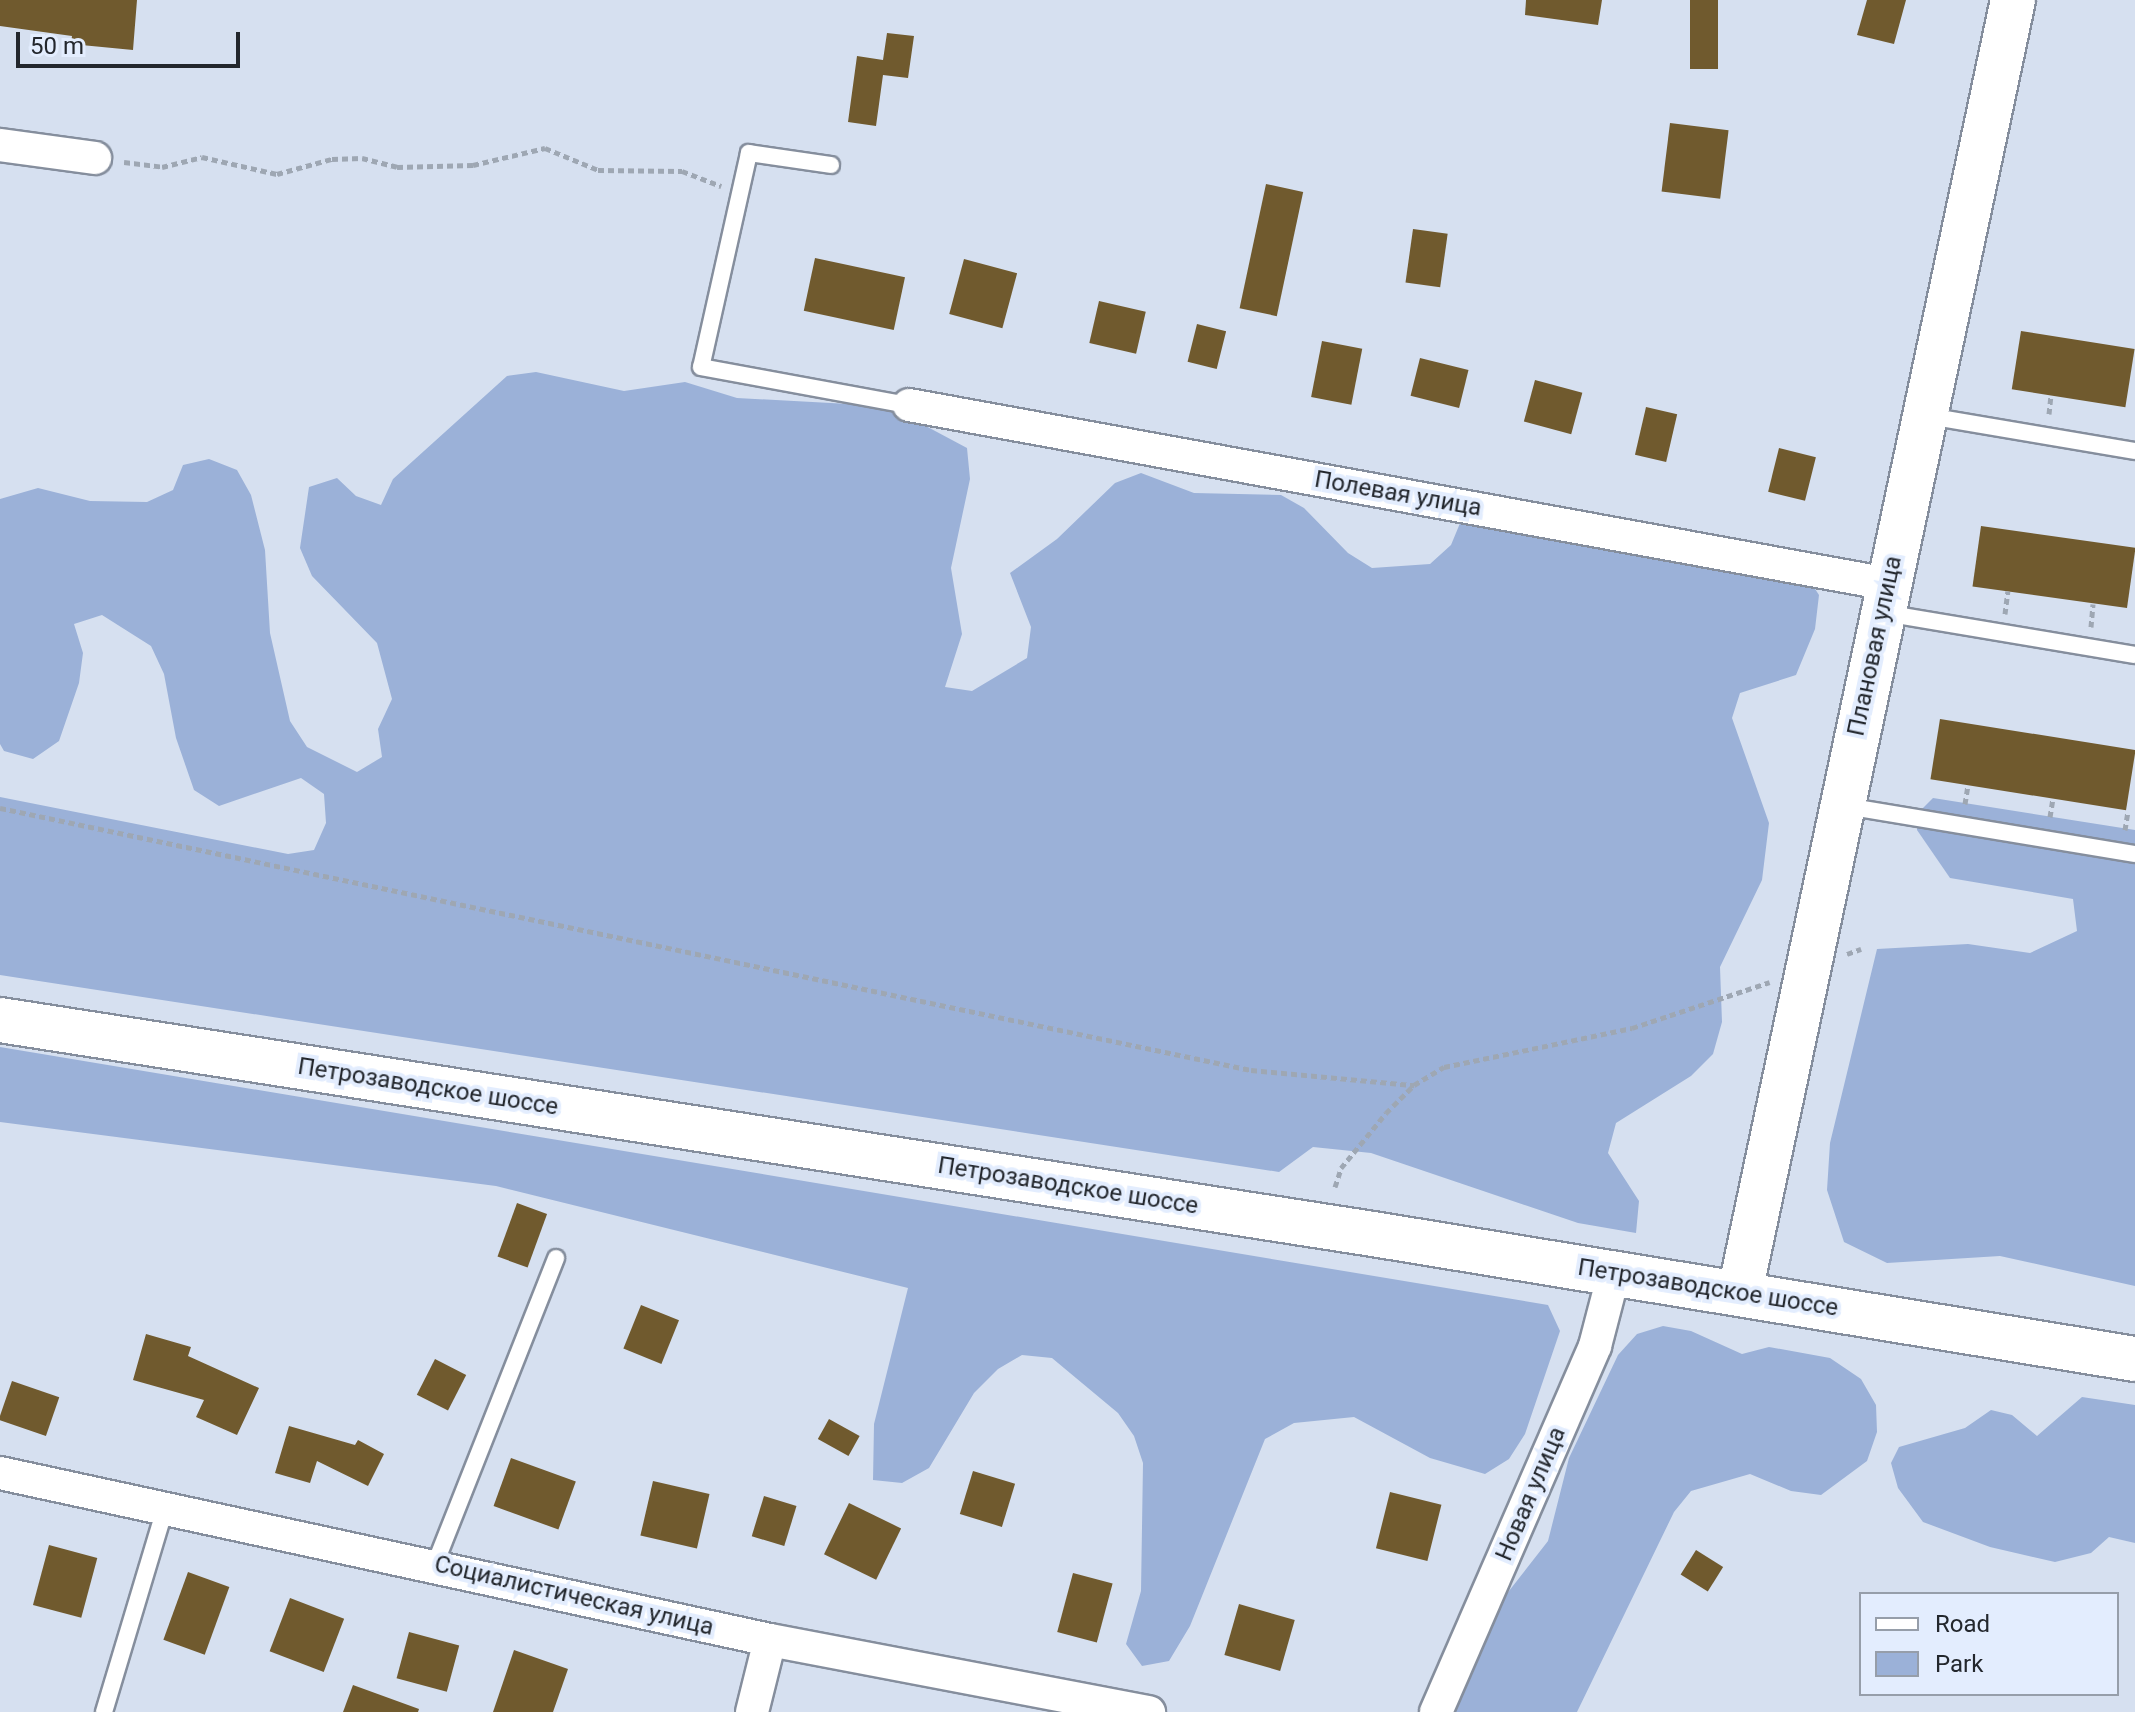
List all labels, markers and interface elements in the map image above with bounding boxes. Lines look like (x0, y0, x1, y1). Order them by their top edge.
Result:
scale bar (20, 16, 244, 66)
text: 50 m (30, 32, 84, 60)
street label: Полевая улица (1312, 465, 1484, 523)
street label: Плановая улица (1842, 553, 1908, 739)
street label: Петрозаводское шоссе (296, 1052, 560, 1122)
street label: Петрозаводское шоссе (936, 1151, 1200, 1221)
street label: Петрозаводское шоссе (1576, 1253, 1840, 1323)
street label: Новая улица (1490, 1423, 1572, 1565)
street label: Социалистическая улица (432, 1550, 716, 1642)
legend (1859, 1592, 2119, 1696)
text: Road (1935, 1610, 1990, 1638)
text: Park (1935, 1650, 1983, 1678)

